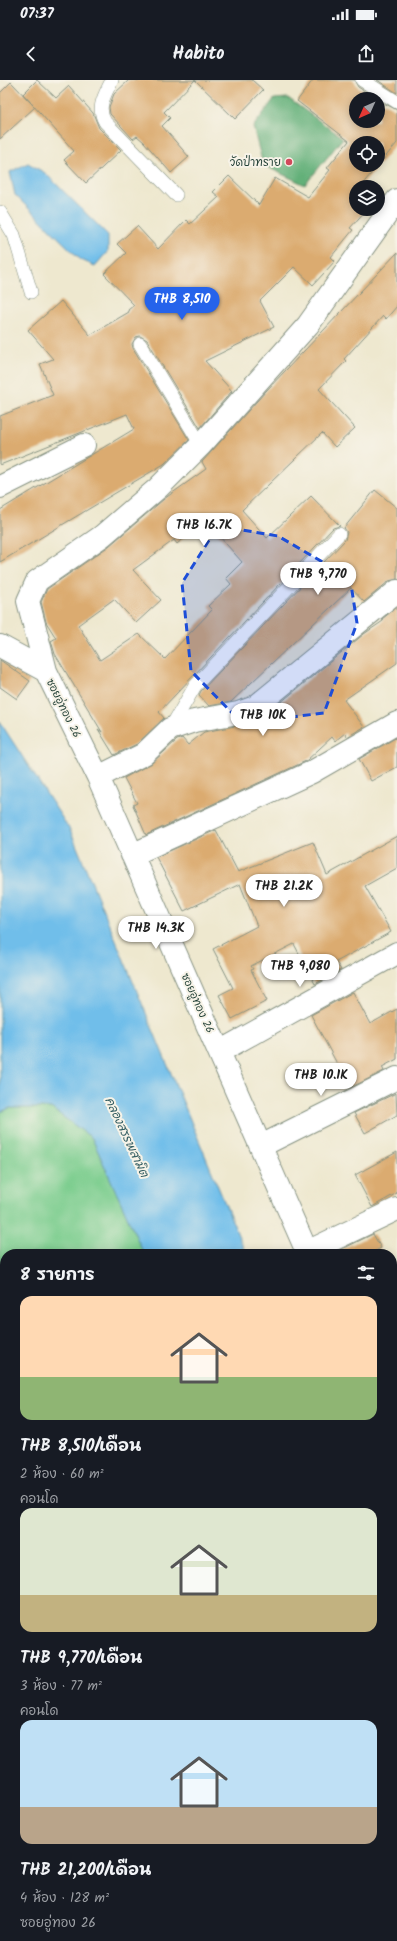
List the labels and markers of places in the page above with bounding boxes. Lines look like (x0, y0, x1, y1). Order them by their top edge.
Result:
place label: วัดป่าทราย (230, 154, 281, 172)
marker: วัดป่าทราย (284, 157, 294, 167)
pin: THB 8,510 (136, 287, 228, 321)
pin: THB 16.7K (158, 513, 250, 547)
pin: THB 9,770 (272, 562, 364, 596)
pin: THB 10K (226, 703, 300, 737)
pin: THB 21.2K (238, 874, 330, 908)
pin: THB 14.3K (110, 916, 202, 950)
pin: THB 9,080 (254, 954, 346, 988)
pin: THB 10.1K (275, 1063, 367, 1097)

